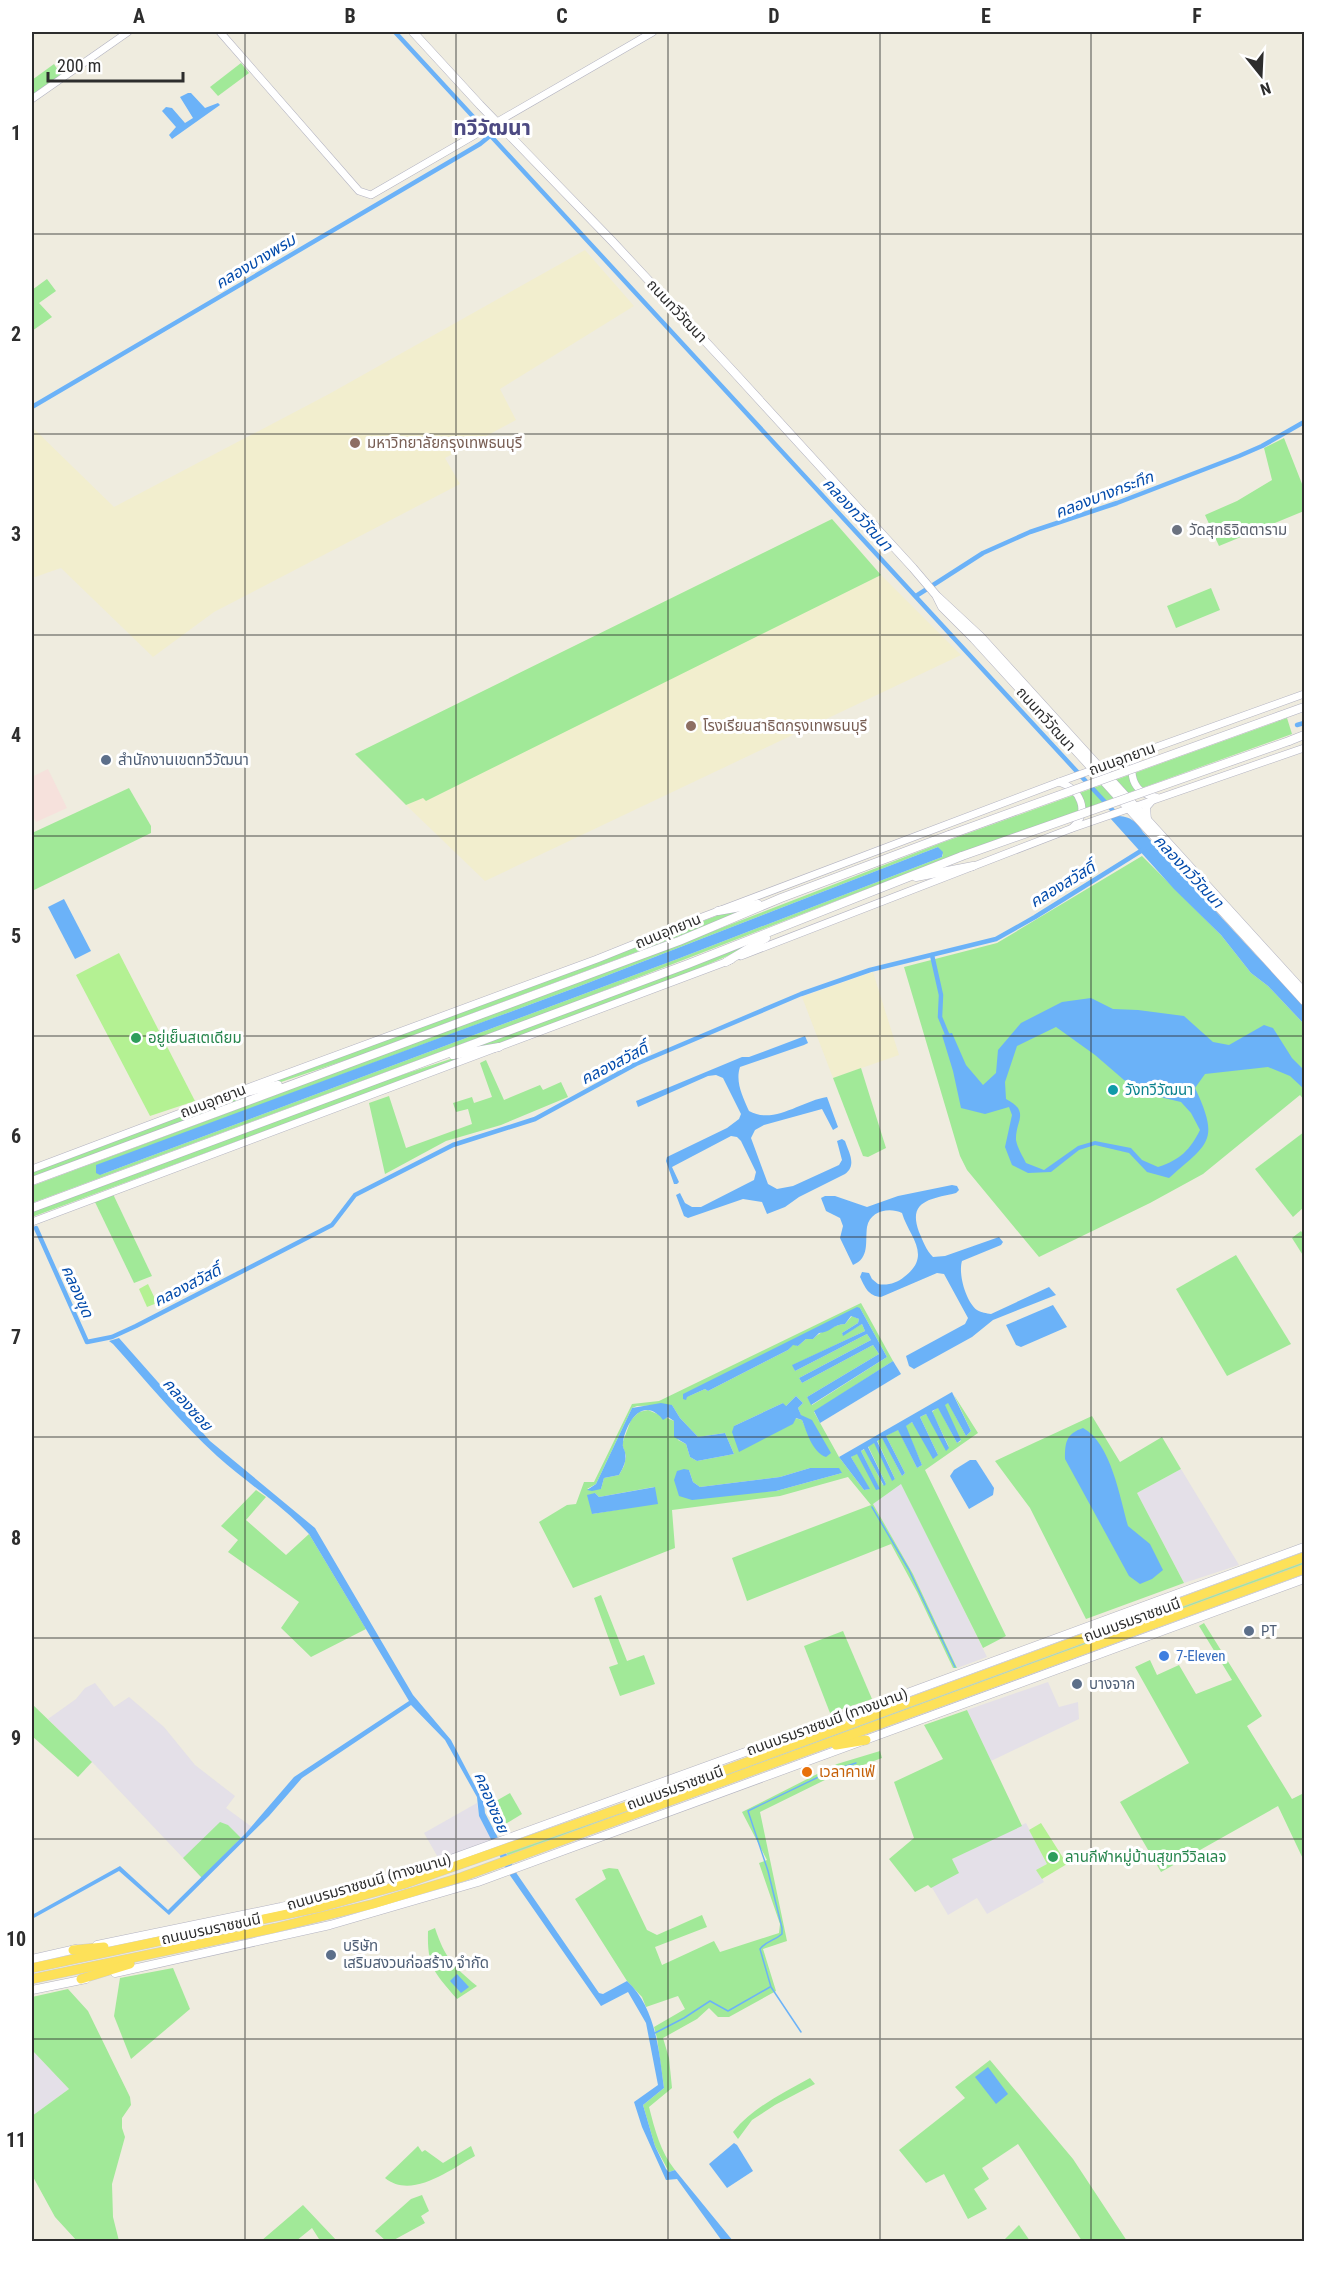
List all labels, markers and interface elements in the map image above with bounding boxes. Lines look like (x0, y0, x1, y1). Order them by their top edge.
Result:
text: A (133, 4, 145, 28)
text: B (344, 4, 356, 28)
text: C (556, 4, 568, 28)
text: D (768, 4, 780, 28)
text: E (981, 4, 991, 28)
text: F (1192, 4, 1202, 28)
scale bar (48, 45, 183, 83)
north arrow (1231, 45, 1291, 105)
text: 200 m (57, 55, 101, 76)
text: N (1258, 78, 1273, 99)
district label: ทวีวัฒนา (453, 116, 531, 140)
text: 1 (11, 121, 21, 145)
water label: คลองบางพรม (212, 229, 300, 293)
street label: ถนนทวีวัฒนา (643, 276, 711, 346)
text: 2 (11, 322, 21, 346)
place label: มหาวิทยาลัยกรุงเทพธนบุรี (367, 434, 522, 452)
marker: มหาวิทยาลัยกรุงเทพธนบุรี (348, 436, 362, 450)
water label: คลองบางกระทึก (1052, 467, 1157, 522)
water label: คลองทวีวัฒนา (819, 474, 897, 556)
place label: วัดสุทธิจิตตาราม (1189, 521, 1287, 539)
text: 3 (11, 522, 21, 546)
marker: วัดสุทธิจิตตาราม (1170, 523, 1184, 537)
street label: ถนนทวีวัฒนา (1012, 683, 1080, 755)
place label: โรงเรียนสาธิตกรุงเทพธนบุรี (703, 717, 867, 735)
marker: โรงเรียนสาธิตกรุงเทพธนบุรี (684, 719, 698, 733)
text: 4 (11, 723, 21, 747)
street label: ถนนอุทยาน (1086, 739, 1158, 779)
place label: สำนักงานเขตทวีวัฒนา (118, 751, 249, 769)
marker: สำนักงานเขตทวีวัฒนา (99, 753, 113, 767)
water label: คลองทวีวัฒนา (1150, 831, 1228, 913)
water label: คลองสวัสดิ์ (1026, 855, 1102, 911)
street label: ถนนอุทยาน (632, 910, 704, 952)
text: 5 (11, 924, 21, 948)
place label: อยู่เย็นสเตเดียม (148, 1029, 242, 1047)
marker: อยู่เย็นสเตเดียม (129, 1031, 143, 1045)
water label: คลองสวัสดิ์ (577, 1037, 655, 1088)
street label: ถนนอุทยาน (177, 1080, 249, 1122)
place label: วังทวีวัฒนา (1125, 1081, 1193, 1099)
marker: วังทวีวัฒนา (1106, 1083, 1120, 1097)
text: 6 (11, 1124, 21, 1148)
water label: คลองสวัสดิ์ (150, 1259, 228, 1310)
water label: คลองขุด (57, 1262, 98, 1322)
text: 7 (11, 1325, 21, 1349)
water label: คลองซอย (159, 1374, 217, 1436)
text: 8 (11, 1526, 21, 1550)
street label: ถนนบรมราชชนนี (1081, 1594, 1183, 1646)
place label: PT (1261, 1622, 1277, 1640)
marker: PT (1242, 1624, 1256, 1638)
place label: 7-Eleven (1176, 1647, 1226, 1665)
marker: 7-Eleven (1157, 1649, 1171, 1663)
place label: บางจาก (1089, 1675, 1135, 1693)
marker: บางจาก (1070, 1677, 1084, 1691)
street label: ถนนบรมราชชนนี (ทางขนาน) (744, 1684, 910, 1760)
text: 9 (11, 1726, 21, 1750)
street label: ถนนบรมราชชนนี (624, 1762, 726, 1814)
place label: เวลาคาเฟ่ (819, 1763, 875, 1781)
marker: เวลาคาเฟ่ (800, 1765, 814, 1779)
water label: คลองซอย (470, 1769, 513, 1837)
place label: ลานกีฬาหมู่บ้านสุขทวีวิลเลจ (1065, 1848, 1226, 1866)
street label: ถนนบรมราชชนนี (ทางขนาน) (285, 1850, 453, 1914)
marker: ลานกีฬาหมู่บ้านสุขทวีวิลเลจ (1046, 1850, 1060, 1864)
street label: ถนนบรมราชชนนี (160, 1910, 262, 1948)
text: 10 (6, 1927, 26, 1951)
place label: บริษัท เสริมสงวนก่อสร้าง จำกัด (343, 1937, 489, 1972)
marker: บริษัท เสริมสงวนก่อสร้าง จำกัด (324, 1948, 338, 1962)
text: 11 (6, 2128, 26, 2152)

